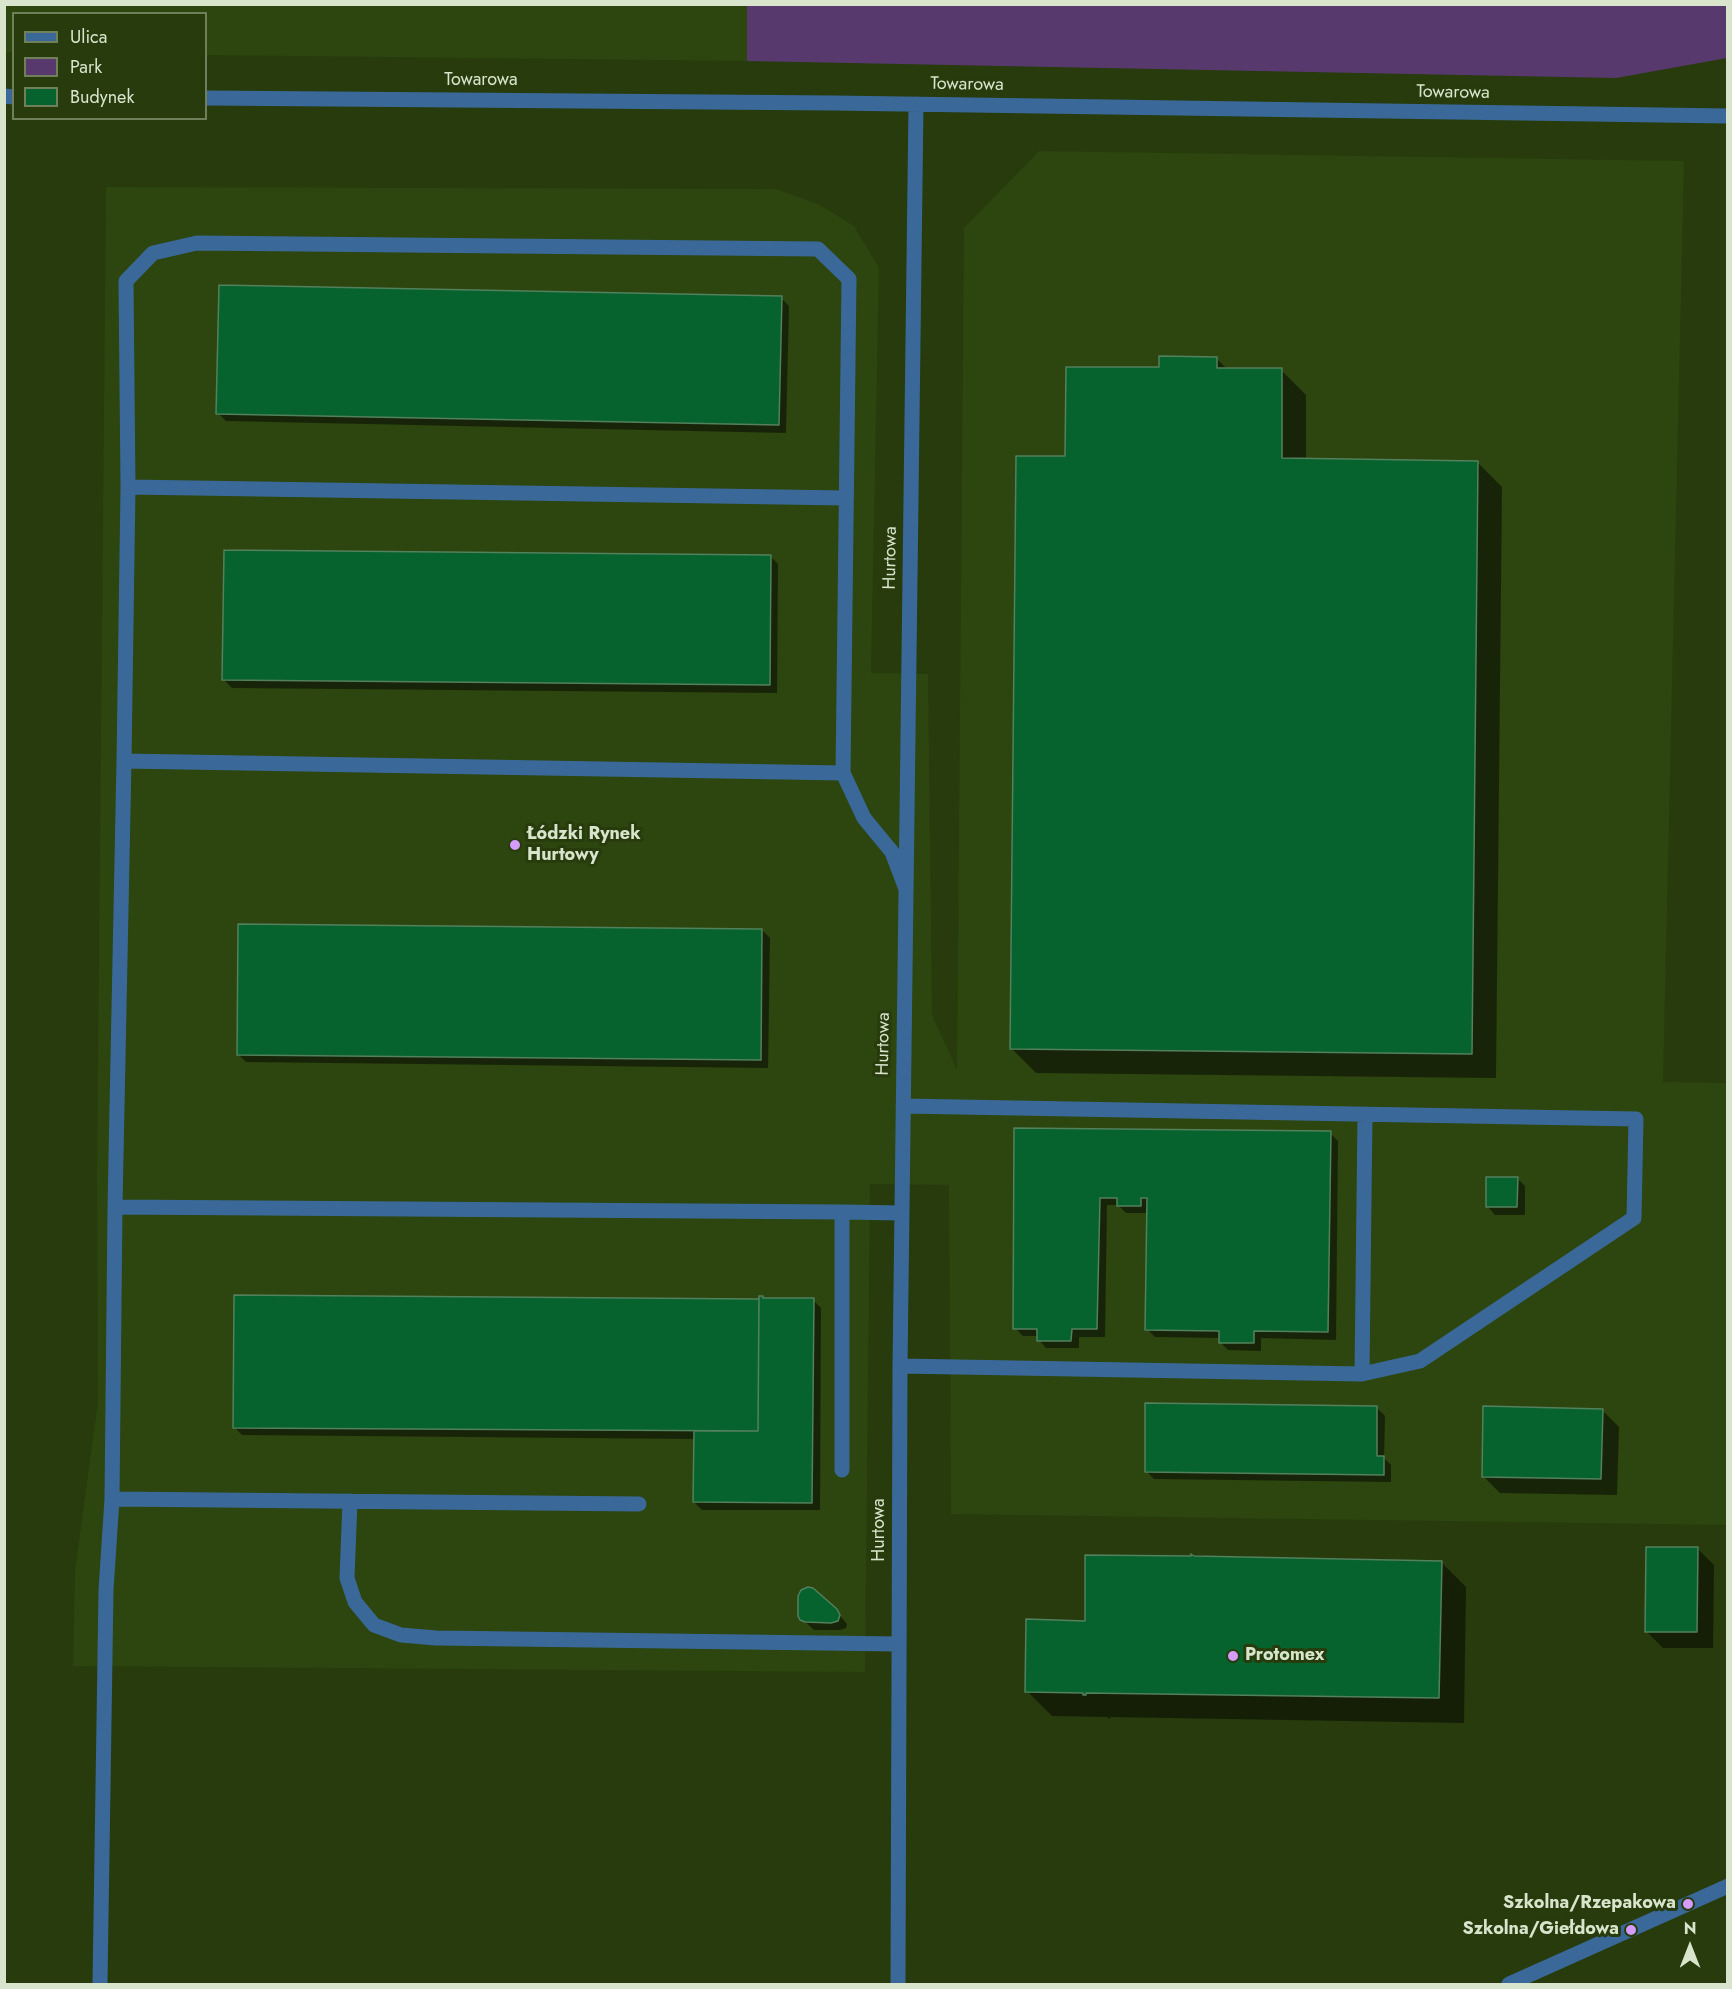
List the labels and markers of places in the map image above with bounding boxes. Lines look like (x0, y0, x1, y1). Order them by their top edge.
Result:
place label: Łódzki Rynek Hurtowy (527, 824, 641, 866)
marker: Łódzki Rynek Hurtowy (508, 838, 522, 852)
place label: Protomex (1245, 1645, 1324, 1667)
marker: Protomex (1226, 1649, 1240, 1663)
place label: Szkolna/Rzepakowa (1503, 1893, 1676, 1915)
marker: Szkolna/Rzepakowa (1681, 1897, 1695, 1911)
place label: Szkolna/Giełdowa (1462, 1919, 1619, 1941)
marker: Szkolna/Giełdowa (1624, 1923, 1638, 1937)

